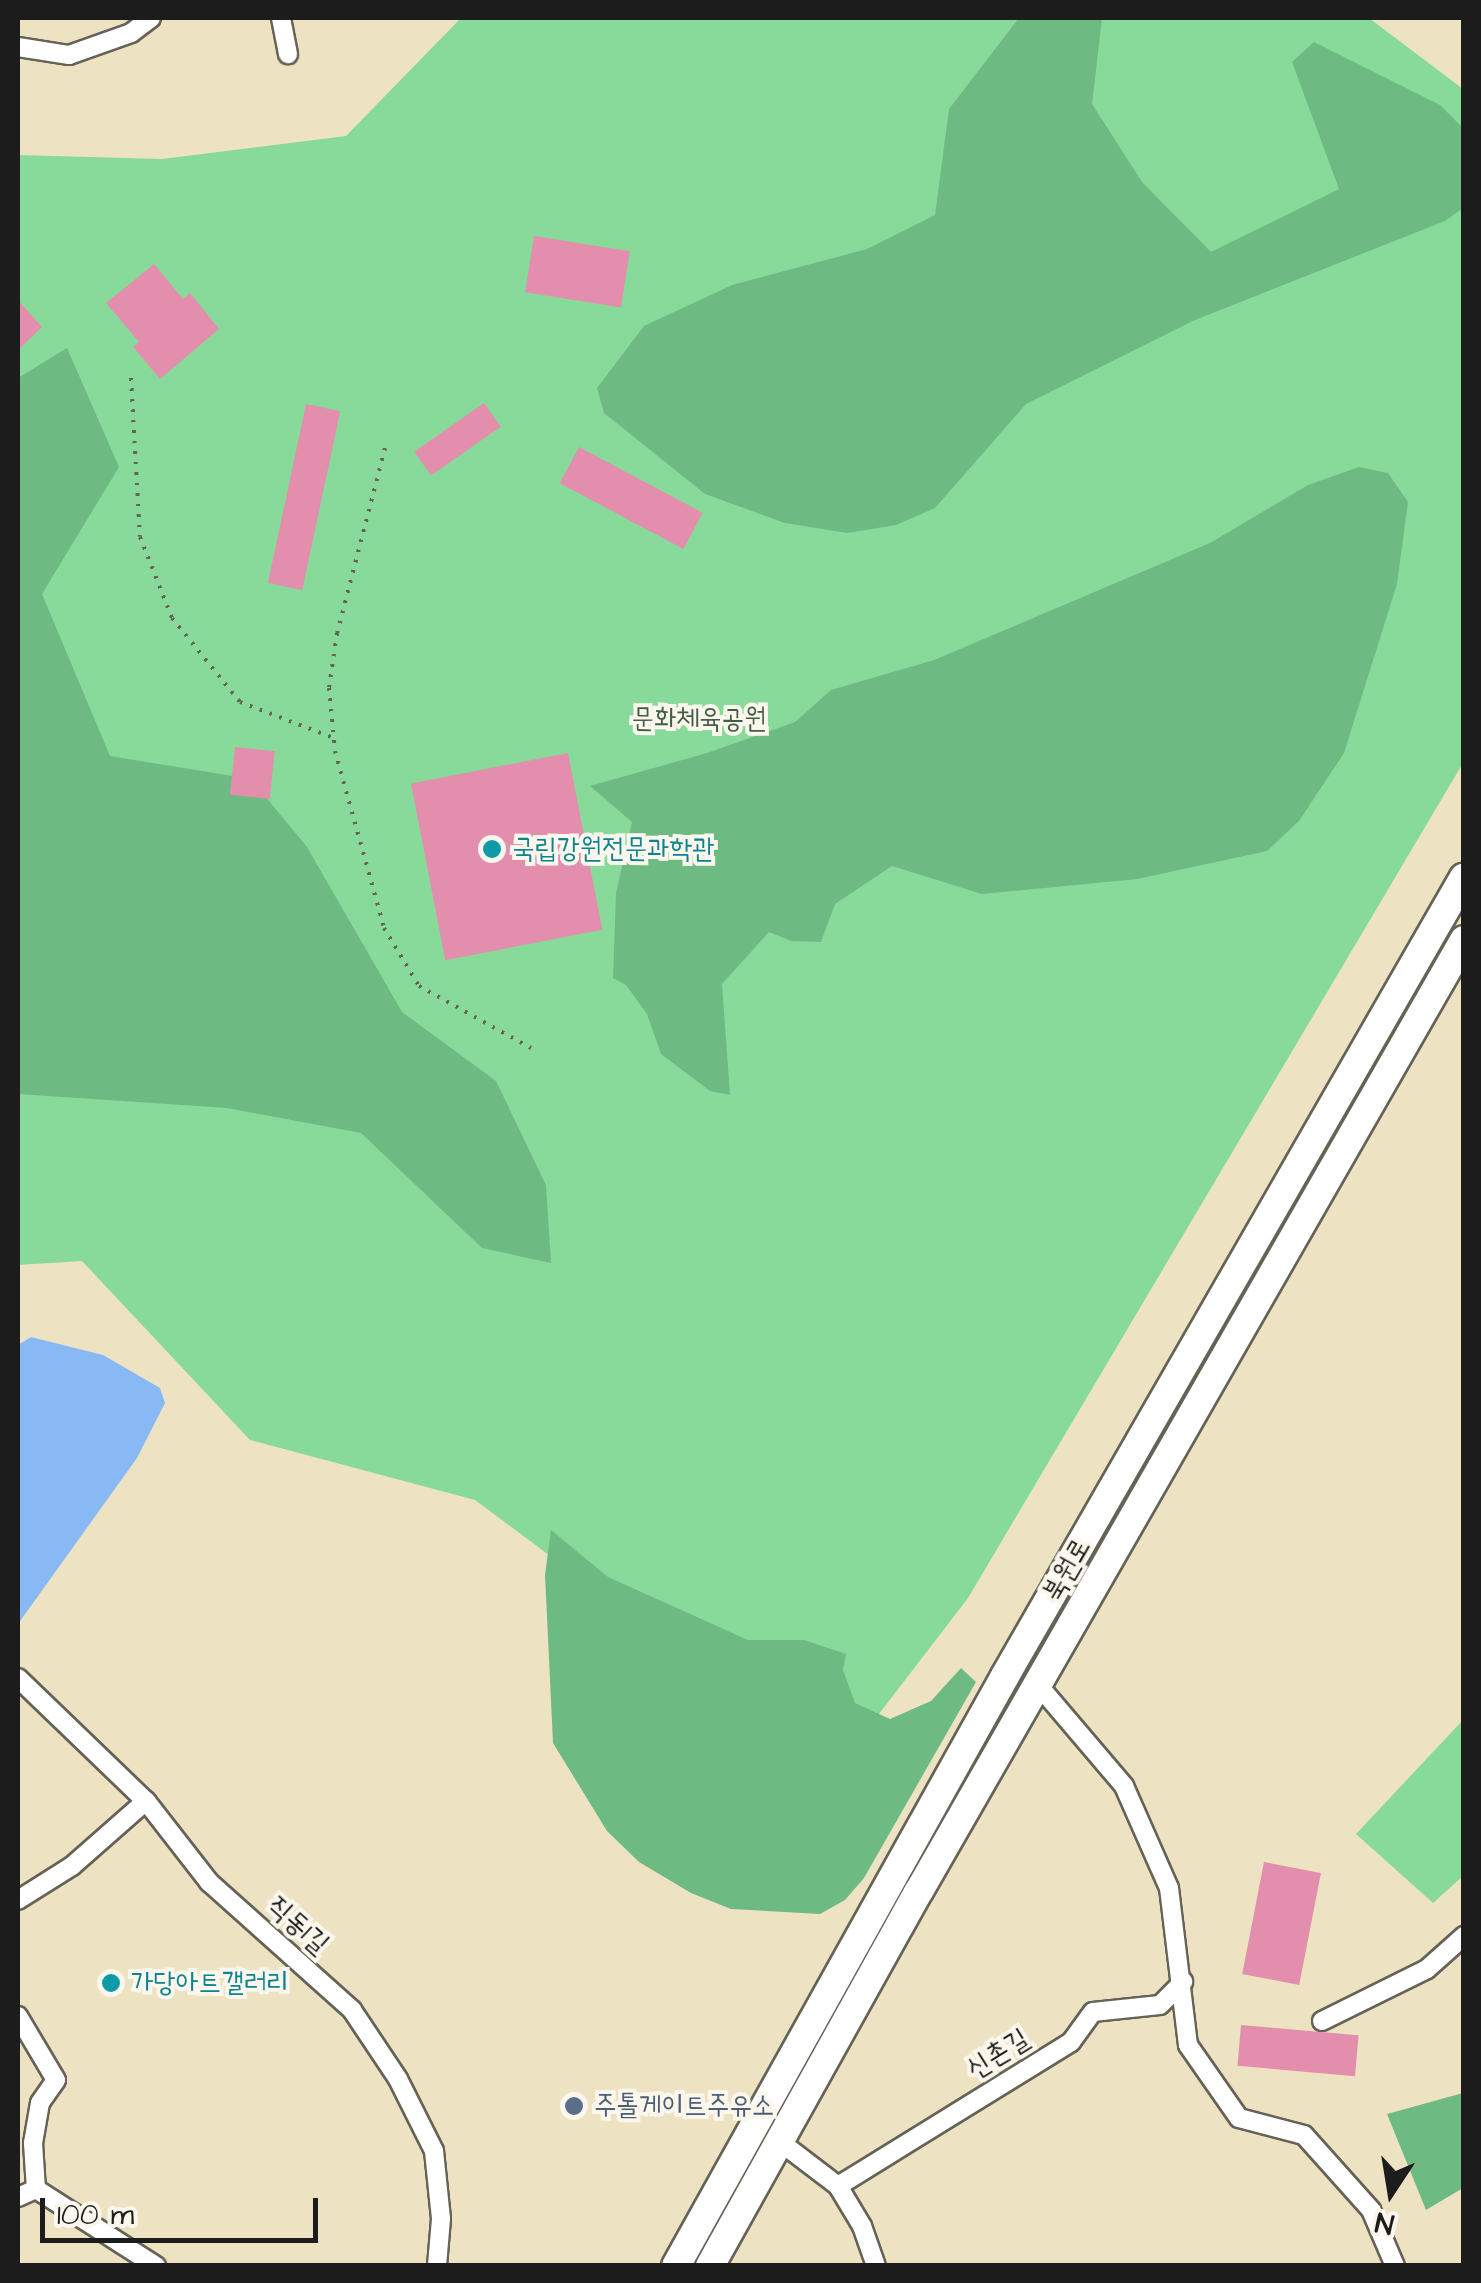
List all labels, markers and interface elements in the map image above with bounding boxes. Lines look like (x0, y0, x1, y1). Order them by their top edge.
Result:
park label: 문화체육공원 (631, 702, 767, 736)
place label: 국립강원전문과학관 (512, 832, 715, 866)
marker: 국립강원전문과학관 (481, 838, 503, 860)
street label: 북원로 (1036, 1532, 1098, 1608)
street label: 직동1길 (260, 1889, 336, 1961)
place label: 가당아트갤러리 (131, 1966, 289, 2000)
marker: 가당아트갤러리 (100, 1972, 122, 1994)
street label: 신촌길 (960, 2022, 1036, 2086)
place label: 주톨게이트주유소 (594, 2089, 774, 2123)
marker: 주톨게이트주유소 (563, 2095, 585, 2117)
north arrow (1341, 2143, 1441, 2243)
scale bar (45, 2178, 322, 2240)
text: 100 m (57, 2194, 134, 2236)
text: N (1372, 2202, 1397, 2244)

